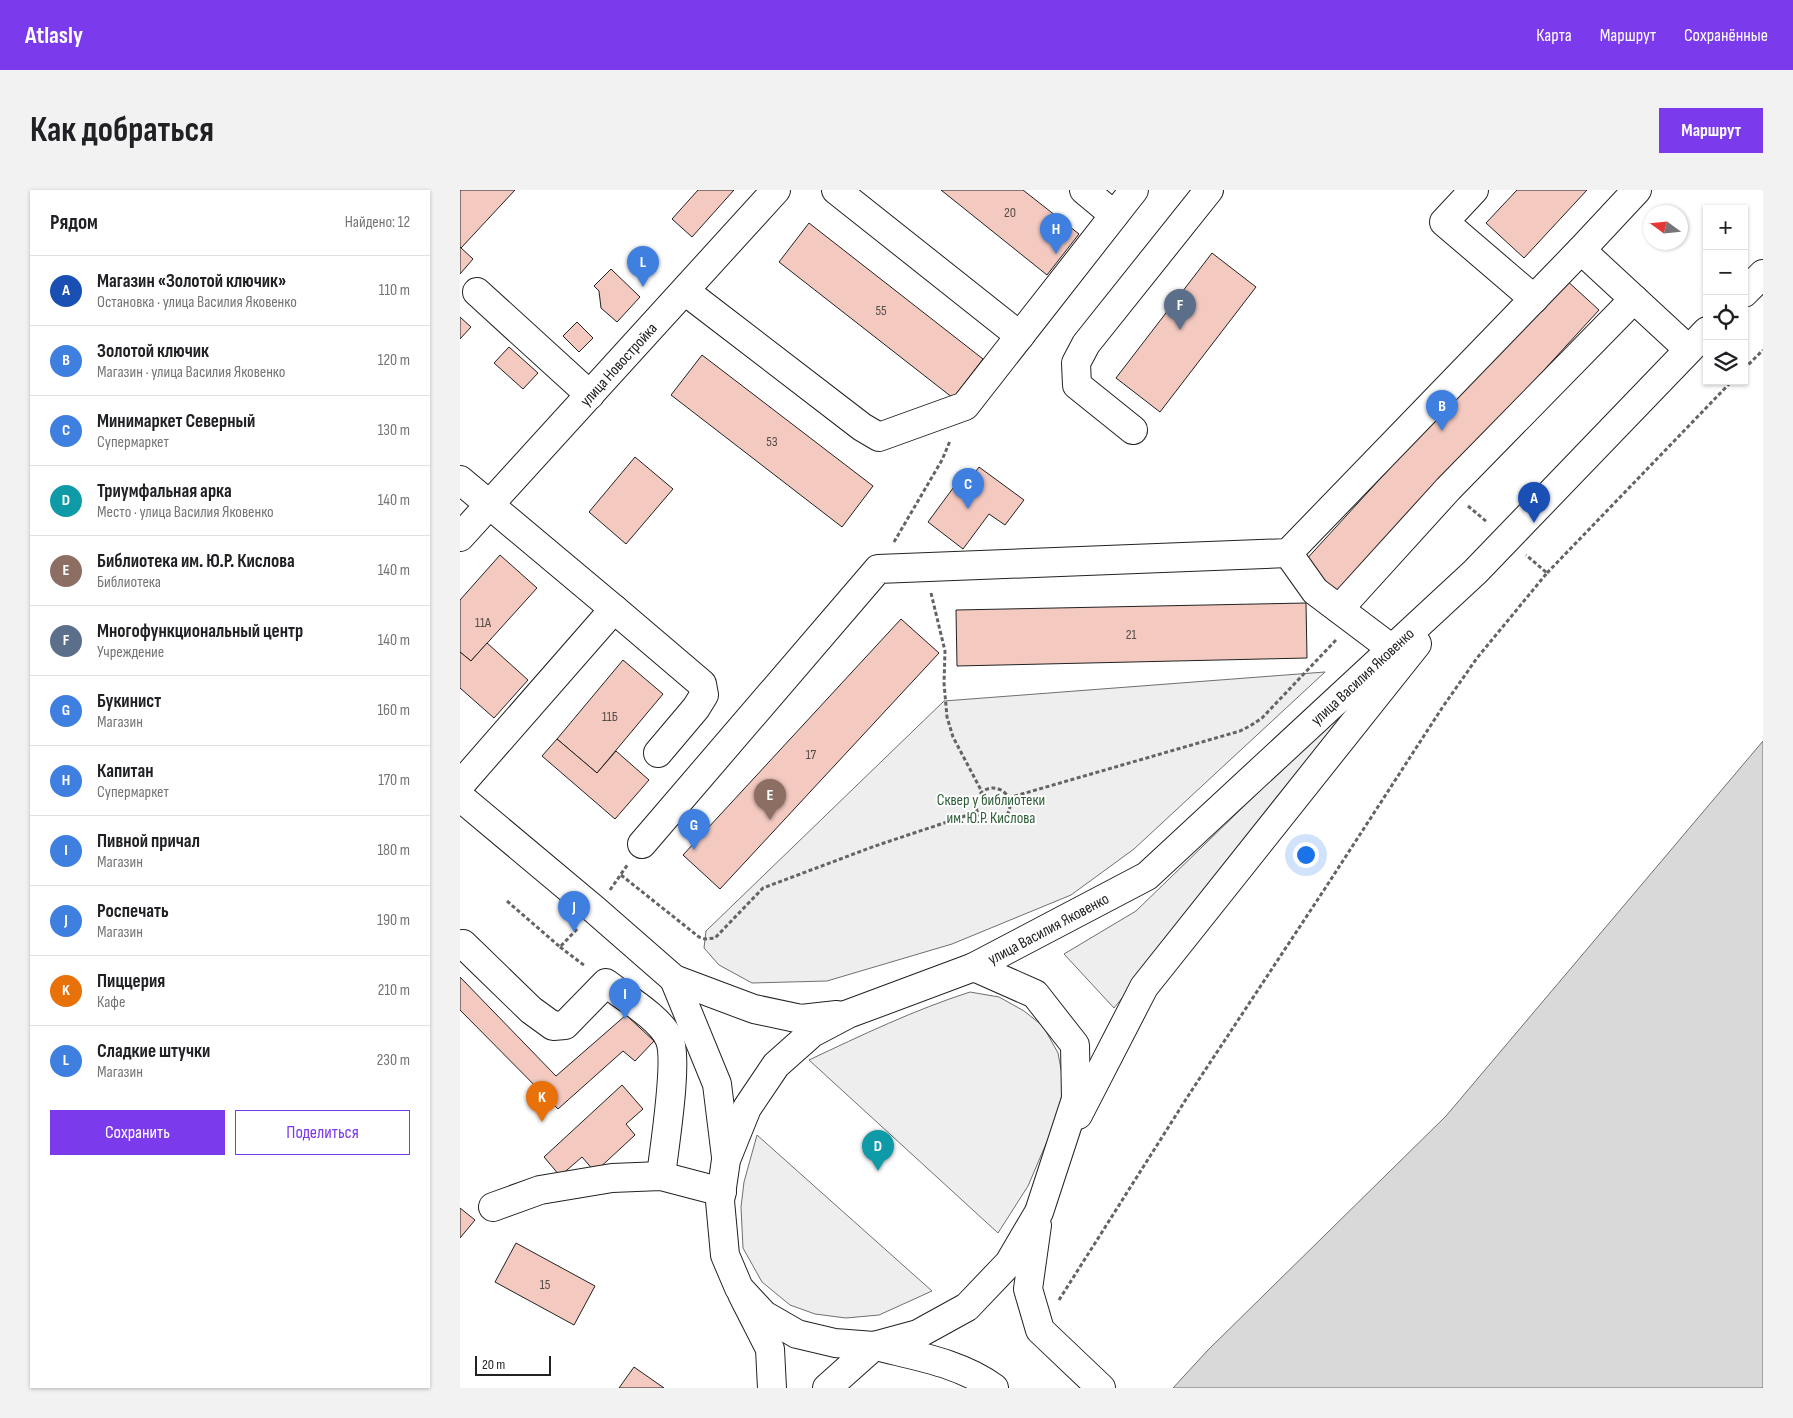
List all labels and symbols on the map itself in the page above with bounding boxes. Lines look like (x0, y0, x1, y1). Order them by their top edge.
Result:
house number: 20 (1004, 204, 1016, 221)
north arrow (1643, 205, 1688, 250)
pin: H (1040, 213, 1072, 254)
pin: L (627, 246, 659, 287)
pin: F (1164, 289, 1196, 330)
house number: 55 (875, 302, 887, 319)
street label: улица Новостройка (577, 319, 662, 411)
pin: B (1426, 390, 1458, 431)
house number: 53 (766, 433, 778, 450)
pin: C (952, 468, 984, 509)
pin: A (1518, 482, 1550, 523)
house number: 11А (475, 614, 492, 631)
street label: улица Василия Яковенко (1307, 624, 1419, 730)
house number: 21 (1126, 626, 1136, 643)
house number: 11Б (602, 708, 618, 725)
house number: 17 (806, 746, 817, 763)
pin: E (754, 779, 786, 820)
park label: Сквер у библиотеки им. Ю.Р. Кислова (937, 791, 1045, 828)
pin: G (678, 809, 710, 850)
your location (1293, 842, 1319, 868)
street label: улица Василия Яковенко (985, 889, 1112, 969)
pin: J (558, 891, 590, 932)
pin: I (609, 978, 641, 1019)
pin: K (526, 1081, 558, 1122)
pin: D (862, 1130, 894, 1171)
house number: 15 (540, 1276, 551, 1293)
scale bar (475, 1353, 551, 1376)

